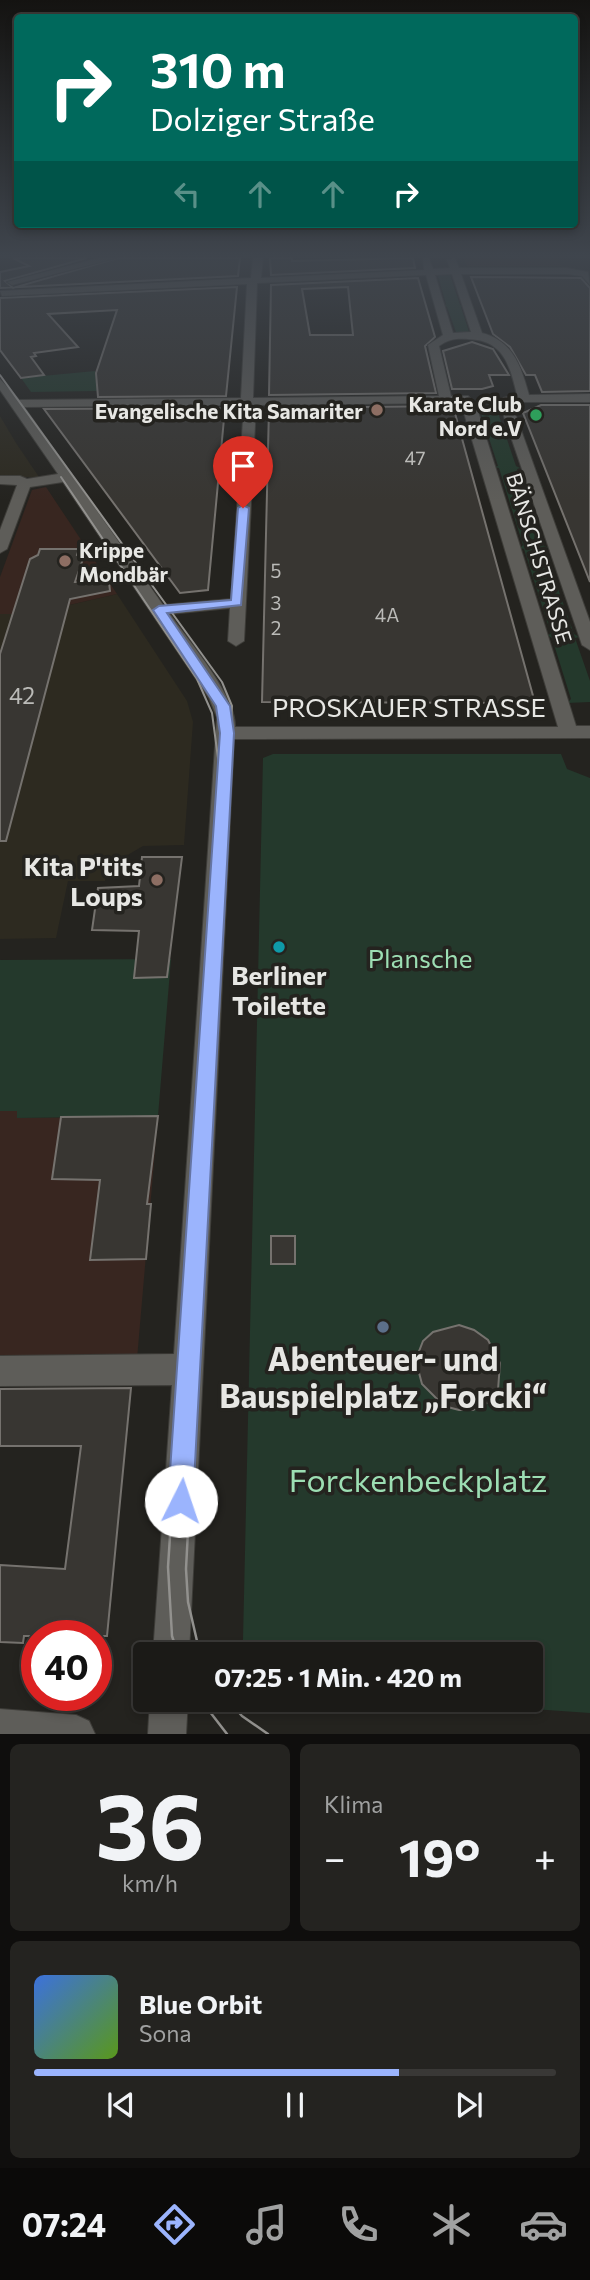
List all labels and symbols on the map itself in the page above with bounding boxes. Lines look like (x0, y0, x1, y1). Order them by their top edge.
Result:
place label: Karate Club Nord e.V (408, 391, 522, 440)
place label: Evangelische Kita Samariter (95, 398, 363, 423)
marker: Evangelische Kita Samariter (369, 402, 385, 418)
marker: Karate Club Nord e.V (528, 407, 544, 423)
pin (213, 436, 273, 508)
house number: 47 (404, 446, 426, 469)
street label: BÄNSCHSTRASSE (502, 470, 578, 646)
place label: Krippe Mondbär (79, 537, 168, 586)
marker: Krippe Mondbär (57, 553, 73, 569)
house number: 5 (271, 559, 281, 582)
house number: 3 (271, 591, 281, 614)
house number: 4A (375, 603, 399, 626)
house number: 2 (271, 616, 281, 639)
house number: 42 (9, 681, 35, 709)
street label: PROSKAUER STRASSE (272, 691, 546, 722)
place label: Kita P'tits Loups (24, 850, 143, 911)
marker: Kita P'tits Loups (149, 872, 165, 888)
marker: Berliner Toilette (271, 939, 287, 955)
park label: Plansche (368, 942, 472, 973)
place label: Berliner Toilette (231, 959, 327, 1020)
marker: Abenteuer- und Bauspielplatz „Forcki“ (375, 1319, 391, 1335)
place label: Abenteuer- und Bauspielplatz „Forcki“ (219, 1338, 547, 1415)
park label: Forckenbeckplatz (289, 1459, 547, 1499)
position arrow (144, 1464, 218, 1538)
speed limit sign: 40 (21, 1620, 112, 1711)

